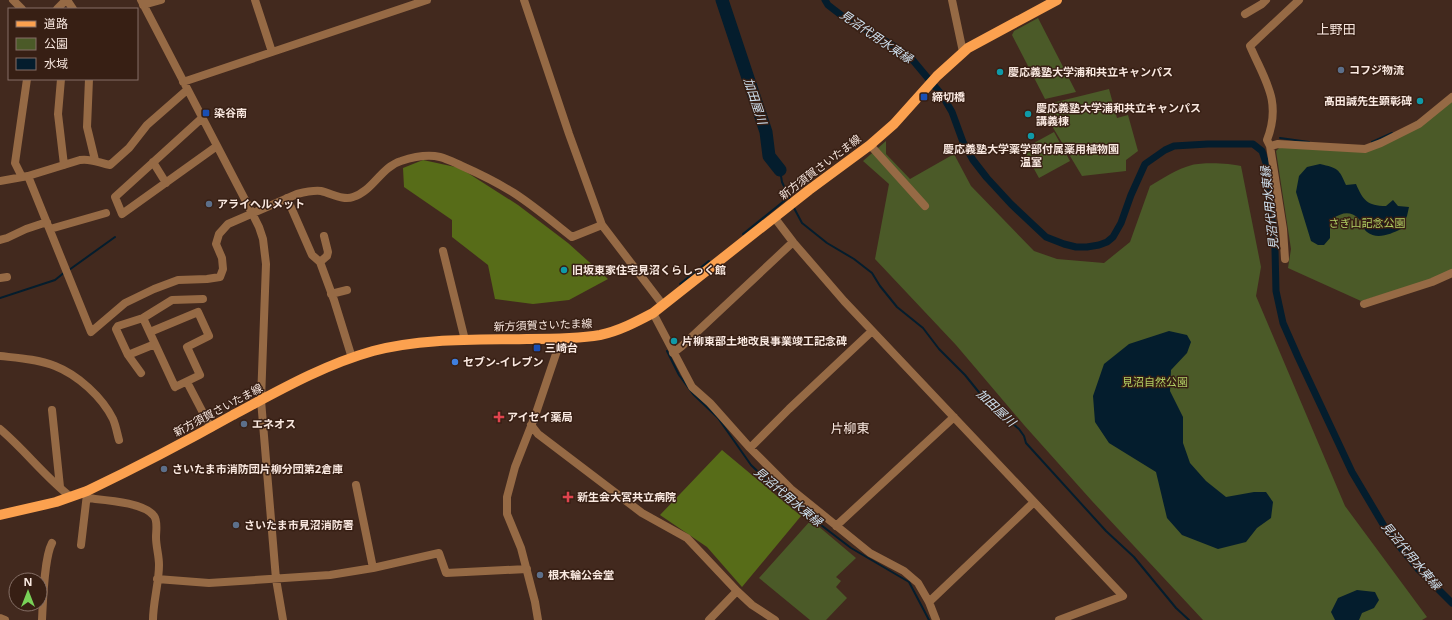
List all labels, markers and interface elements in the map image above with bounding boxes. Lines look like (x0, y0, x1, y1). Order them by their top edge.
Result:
water label: 見沼代用水東縁 (837, 6, 918, 68)
legend (8, 8, 138, 80)
text: 道路 (44, 15, 68, 32)
district label: 上野田 (1316, 20, 1356, 38)
text: 公園 (44, 35, 68, 52)
text: 水域 (44, 55, 68, 72)
place label: コフジ物流 (1349, 62, 1404, 77)
place label: 慶応義塾大学浦和共立キャンパス (1008, 64, 1173, 79)
marker: コフジ物流 (1336, 65, 1346, 75)
marker: 慶応義塾大学浦和共立キャンパス (995, 67, 1005, 77)
water label: 加田屋川 (740, 75, 772, 128)
place label: 締切橋 (932, 89, 965, 104)
marker: 締切橋 (919, 92, 929, 102)
place label: 髙田誠先生顕彰碑 (1324, 93, 1412, 108)
marker: 髙田誠先生顕彰碑 (1415, 96, 1425, 106)
place label: 慶応義塾大学浦和共立キャンパス 講義棟 (1036, 100, 1201, 128)
place label: 染谷南 (214, 105, 247, 120)
marker: 染谷南 (201, 108, 211, 118)
marker: 慶応義塾大学浦和共立キャンパス 講義棟 (1023, 109, 1033, 119)
street label: 新方須賀さいたま線 (776, 131, 864, 202)
marker: 慶応義塾大学薬学部付属薬用植物園 温室 (1026, 131, 1036, 141)
place label: 慶応義塾大学薬学部付属薬用植物園 温室 (943, 141, 1119, 169)
water label: 見沼代用水東縁 (1256, 163, 1282, 251)
place label: アライヘルメット (217, 196, 305, 211)
marker: アライヘルメット (204, 199, 214, 209)
park label: さぎ山記念公園 (1329, 215, 1406, 230)
place label: 旧坂東家住宅見沼くらしっく館 (572, 262, 726, 277)
marker: 旧坂東家住宅見沼くらしっく館 (559, 265, 569, 275)
street label: 新方須賀さいたま線 (493, 315, 593, 334)
place label: 片柳東部土地改良事業竣工記念碑 (682, 333, 847, 348)
marker: 片柳東部土地改良事業竣工記念碑 (669, 336, 679, 346)
place label: 三崎台 (545, 340, 578, 355)
marker: 三崎台 (532, 343, 542, 353)
place label: セブン-イレブン (463, 354, 544, 369)
marker: セブン-イレブン (450, 357, 460, 367)
park label: 見沼自然公園 (1122, 374, 1188, 389)
street label: 新方須賀さいたま線 (171, 380, 265, 439)
water label: 加田屋川 (973, 385, 1021, 432)
place label: アイセイ薬局 (507, 409, 572, 424)
marker: アイセイ薬局 (494, 412, 504, 422)
place label: エネオス (252, 416, 296, 431)
marker: エネオス (239, 419, 249, 429)
district label: 片柳東 (830, 419, 870, 437)
place label: さいたま市消防団片柳分団第2倉庫 (172, 461, 343, 476)
water label: 見沼代用水東縁 (751, 463, 827, 531)
marker: さいたま市消防団片柳分団第2倉庫 (159, 464, 169, 474)
place label: 新生会大宮共立病院 (577, 489, 676, 504)
marker: 新生会大宮共立病院 (562, 491, 574, 503)
place label: さいたま市見沼消防署 (244, 517, 354, 532)
water label: 見沼代用水東縁 (1378, 518, 1446, 595)
marker: さいたま市見沼消防署 (231, 520, 241, 530)
place label: 根木輪公会堂 (548, 567, 614, 582)
marker: 根木輪公会堂 (535, 570, 545, 580)
north arrow (8, 572, 48, 612)
text: N (24, 574, 32, 589)

